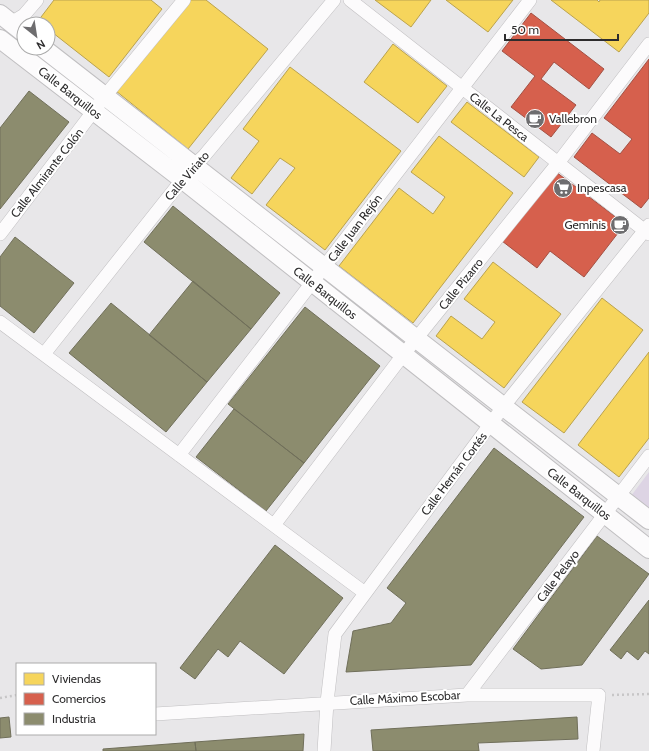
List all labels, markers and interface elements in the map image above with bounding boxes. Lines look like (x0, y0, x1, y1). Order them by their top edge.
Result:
north arrow (16, 16, 56, 56)
scale bar (505, 16, 618, 42)
text: 50 m (511, 22, 539, 37)
text: N (34, 37, 48, 53)
street label: Calle Barquillos (35, 63, 105, 122)
street label: Calle La Pesca (467, 89, 532, 145)
cafe icon: Vallebron (524, 108, 546, 130)
place label: Vallebron (549, 111, 597, 126)
street label: Calle Almirante Colón (7, 125, 86, 221)
street label: Calle Viriato (161, 148, 212, 203)
supermarket icon: Inpescasa (552, 177, 574, 199)
place label: Inpescasa (577, 180, 627, 195)
street label: Calle Juan Rejón (324, 191, 385, 265)
cafe icon: Geminis (609, 214, 631, 236)
place label: Geminis (565, 217, 606, 232)
street label: Calle Pizarro (435, 254, 486, 313)
street label: Calle Barquillos (290, 263, 360, 322)
street label: Calle Hernán Cortés (417, 429, 490, 518)
street label: Calle Barquillos (544, 464, 614, 523)
street label: Calle Pelayo (533, 546, 582, 605)
legend (16, 663, 156, 735)
text: Viviendas (52, 671, 101, 686)
street label: Calle Máximo Escobar (349, 687, 461, 708)
text: Comercios (52, 691, 106, 706)
text: Industria (52, 711, 96, 726)

